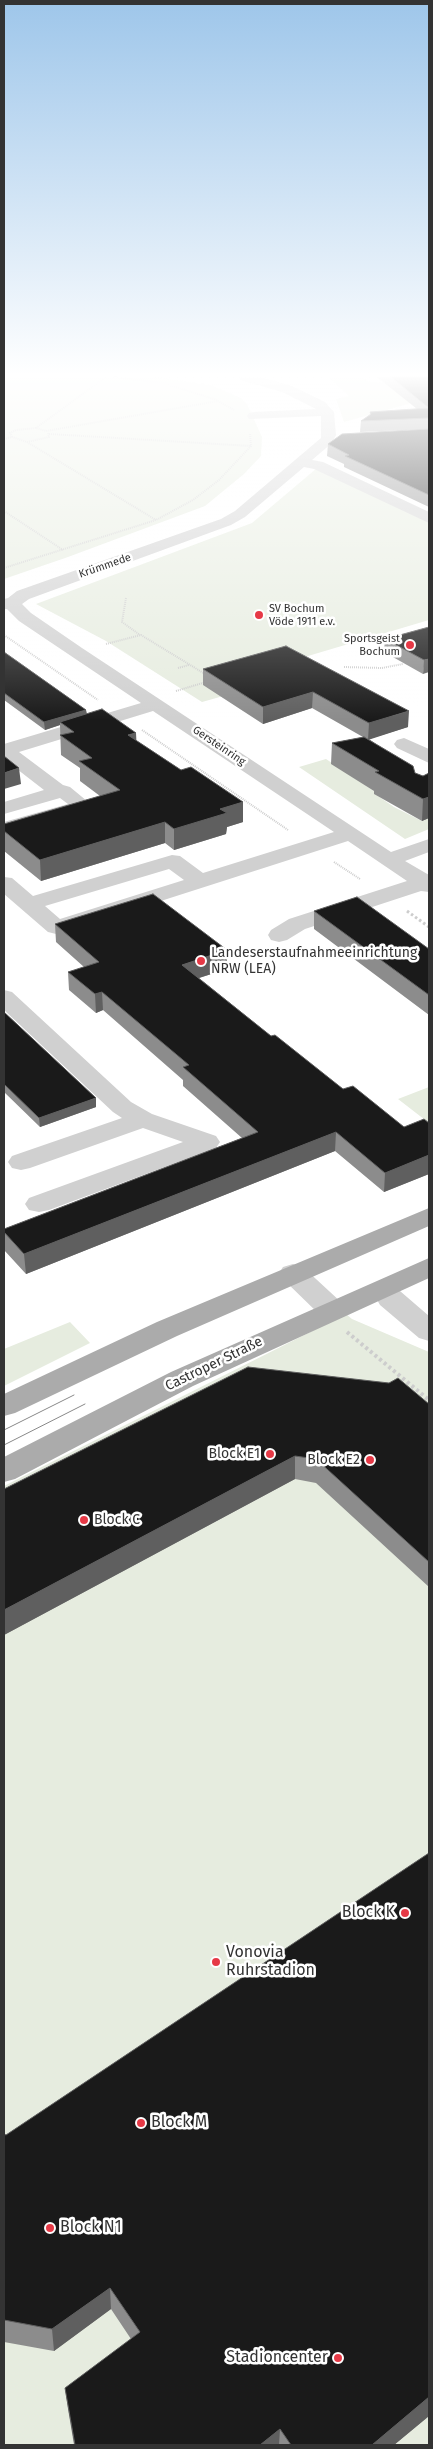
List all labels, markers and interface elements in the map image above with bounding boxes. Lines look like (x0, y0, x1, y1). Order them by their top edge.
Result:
street label: Krümmede (77, 551, 133, 581)
place label: SV Bochum Vöde 1911 e.v. (269, 602, 335, 628)
marker: SV Bochum Vöde 1911 e.v. (253, 609, 265, 621)
place label: Sportsgeist Bochum (344, 632, 400, 658)
marker: Sportsgeist Bochum (404, 639, 416, 651)
street label: Gersteinring (190, 723, 248, 769)
place label: Landeserstaufnahmeeinrichtung NRW (LEA) (211, 945, 417, 978)
marker: Landeserstaufnahmeeinrichtung NRW (LEA) (195, 955, 207, 967)
street label: Castroper Straße (163, 1333, 265, 1395)
place label: Block E1 (208, 1446, 260, 1462)
marker: Block E1 (264, 1448, 276, 1460)
place label: Block E2 (307, 1452, 360, 1468)
marker: Block E2 (364, 1454, 376, 1466)
place label: Block C (94, 1512, 140, 1528)
marker: Block C (78, 1514, 90, 1526)
place label: Block K (342, 1903, 395, 1923)
marker: Block K (399, 1907, 411, 1919)
place label: Vonovia Ruhrstadion (226, 1943, 315, 1981)
marker: Vonovia Ruhrstadion (210, 1956, 222, 1968)
place label: Block M (151, 2113, 207, 2133)
marker: Block M (135, 2117, 147, 2129)
place label: Block N1 (60, 2218, 122, 2238)
marker: Block N1 (44, 2222, 56, 2234)
place label: Stadioncenter (226, 2348, 328, 2368)
marker: Stadioncenter (332, 2352, 344, 2364)

